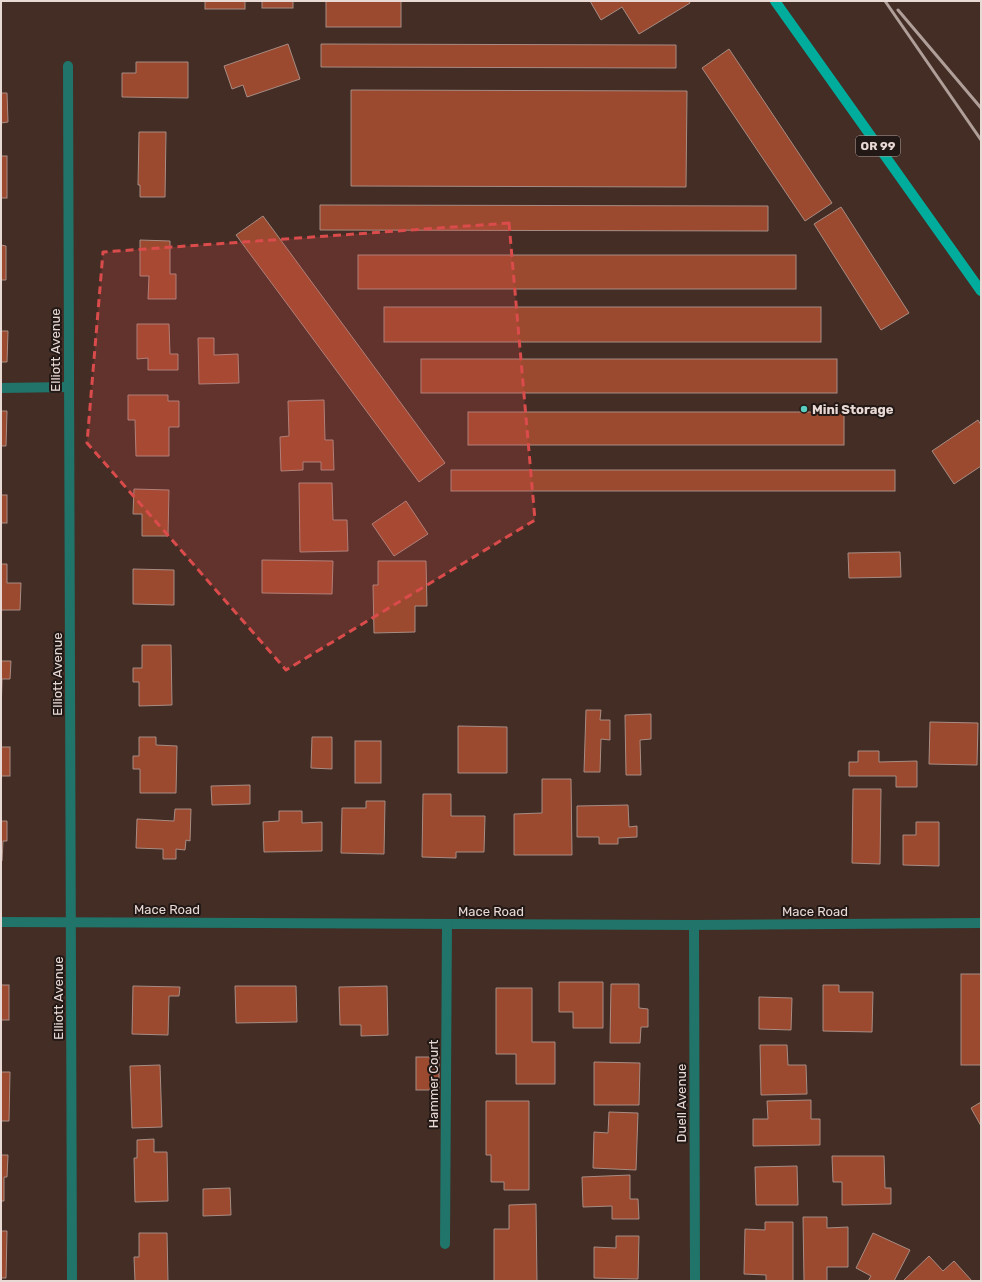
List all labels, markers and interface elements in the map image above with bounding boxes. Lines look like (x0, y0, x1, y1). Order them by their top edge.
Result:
road number: OR 99 (856, 136, 900, 156)
street label: Elliott Avenue (48, 308, 63, 392)
place label: Mini Storage (812, 402, 894, 417)
marker: Mini Storage (799, 404, 809, 414)
street label: Elliott Avenue (50, 632, 65, 716)
street label: Mace Road (134, 902, 200, 917)
street label: Mace Road (458, 904, 524, 919)
street label: Mace Road (782, 904, 848, 919)
street label: Elliott Avenue (51, 956, 66, 1040)
street label: Hammer Court (426, 1040, 441, 1128)
street label: Duell Avenue (674, 1064, 689, 1142)

